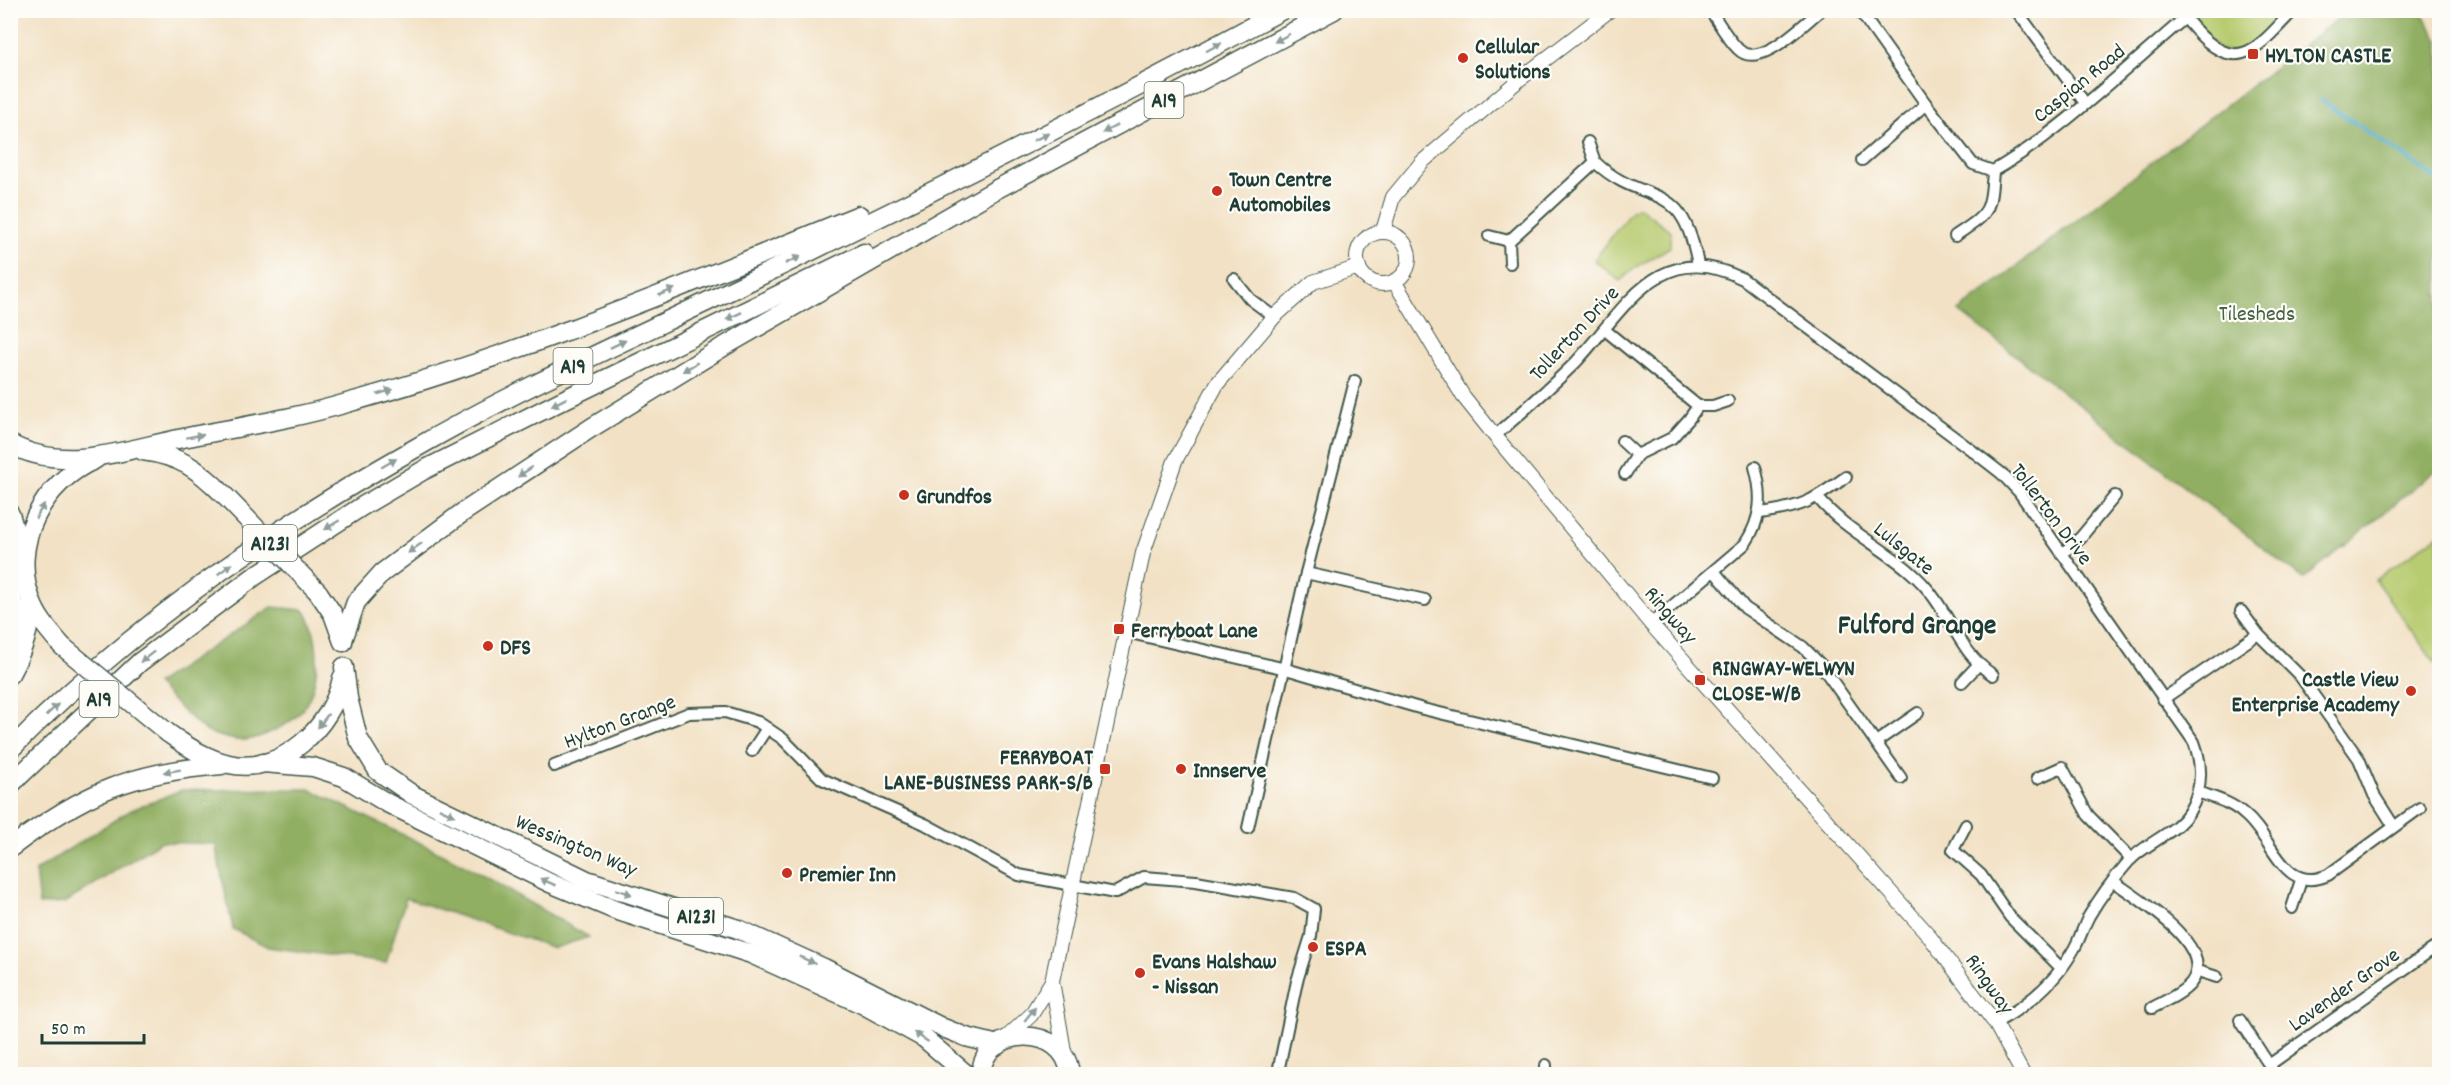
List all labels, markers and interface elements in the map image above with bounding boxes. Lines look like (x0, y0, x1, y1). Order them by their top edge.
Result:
one-way arrow (1274, 33, 1291, 43)
place label: Cellular Solutions (1475, 33, 1551, 89)
street label: Caspian Road (2027, 38, 2133, 132)
one-way arrow (1206, 42, 1223, 52)
place label: HYLTON CASTLE (2265, 42, 2392, 73)
marker: HYLTON CASTLE (2246, 47, 2260, 61)
marker: Cellular Solutions (1456, 51, 1470, 65)
road number: A19 (1144, 82, 1184, 118)
one-way arrow (1101, 124, 1118, 134)
one-way arrow (1032, 132, 1049, 141)
place label: Town Centre Automobiles (1229, 166, 1332, 222)
marker: Town Centre Automobiles (1210, 184, 1224, 198)
one-way arrow (785, 255, 802, 264)
street label: Tollerton Drive (1523, 280, 1628, 389)
one-way arrow (659, 287, 677, 297)
park label: Tilesheds (2219, 300, 2295, 331)
one-way arrow (725, 311, 742, 321)
one-way arrow (609, 340, 626, 349)
road number: A19 (554, 348, 592, 384)
one-way arrow (682, 362, 698, 373)
one-way arrow (376, 387, 394, 396)
one-way arrow (550, 396, 568, 406)
one-way arrow (186, 431, 205, 440)
one-way arrow (381, 458, 398, 468)
street label: Tollerton Drive (2002, 458, 2099, 573)
one-way arrow (517, 466, 533, 477)
place label: Grundfos (916, 483, 992, 514)
marker: Grundfos (897, 488, 911, 502)
one-way arrow (34, 503, 45, 519)
street label: Lulsgate (1866, 515, 1940, 584)
one-way arrow (324, 519, 340, 530)
road number: A1231 (243, 525, 297, 561)
one-way arrow (407, 542, 423, 554)
one-way arrow (216, 563, 232, 575)
street label: Ringway (1635, 580, 1704, 653)
district label: Fulford Grange (1838, 608, 1996, 648)
place label: Ferryboat Lane (1131, 617, 1258, 648)
marker: Ferryboat Lane (1112, 622, 1126, 636)
place label: DFS (500, 634, 531, 665)
marker: DFS (481, 639, 495, 653)
one-way arrow (139, 650, 155, 663)
place label: RINGWAY-WELWYN CLOSE-W/B (1712, 655, 1855, 711)
place label: Castle View Enterprise Academy (2231, 666, 2400, 722)
marker: RINGWAY-WELWYN CLOSE-W/B (1693, 673, 1707, 687)
road number: A19 (80, 681, 118, 717)
marker: Castle View Enterprise Academy (2404, 684, 2418, 698)
street label: Hylton Grange (560, 688, 681, 759)
one-way arrow (45, 703, 59, 717)
one-way arrow (318, 713, 330, 728)
place label: FERRYBOAT LANE-BUSINESS PARK-S/B (884, 744, 1093, 800)
place label: Innserve (1193, 757, 1266, 788)
marker: FERRYBOAT LANE-BUSINESS PARK-S/B (1098, 762, 1112, 776)
marker: Innserve (1174, 762, 1188, 776)
one-way arrow (162, 766, 181, 775)
one-way arrow (438, 807, 455, 816)
street label: Wessington Way (510, 808, 642, 887)
place label: Premier Inn (799, 861, 896, 892)
marker: Premier Inn (780, 866, 794, 880)
one-way arrow (539, 877, 557, 887)
one-way arrow (615, 888, 633, 897)
road number: A1231 (669, 898, 723, 934)
place label: ESPA (1325, 935, 1367, 966)
marker: ESPA (1306, 940, 1320, 954)
street label: Lavender Grove (2283, 941, 2407, 1041)
place label: Evans Halshaw - Nissan (1152, 948, 1277, 1004)
street label: Ringway (1956, 948, 2021, 1023)
one-way arrow (798, 956, 815, 965)
marker: Evans Halshaw - Nissan (1133, 966, 1147, 980)
one-way arrow (1023, 1006, 1036, 1022)
scale bar (42, 1007, 144, 1045)
text: 50 m (51, 1018, 86, 1043)
one-way arrow (913, 1032, 929, 1043)

